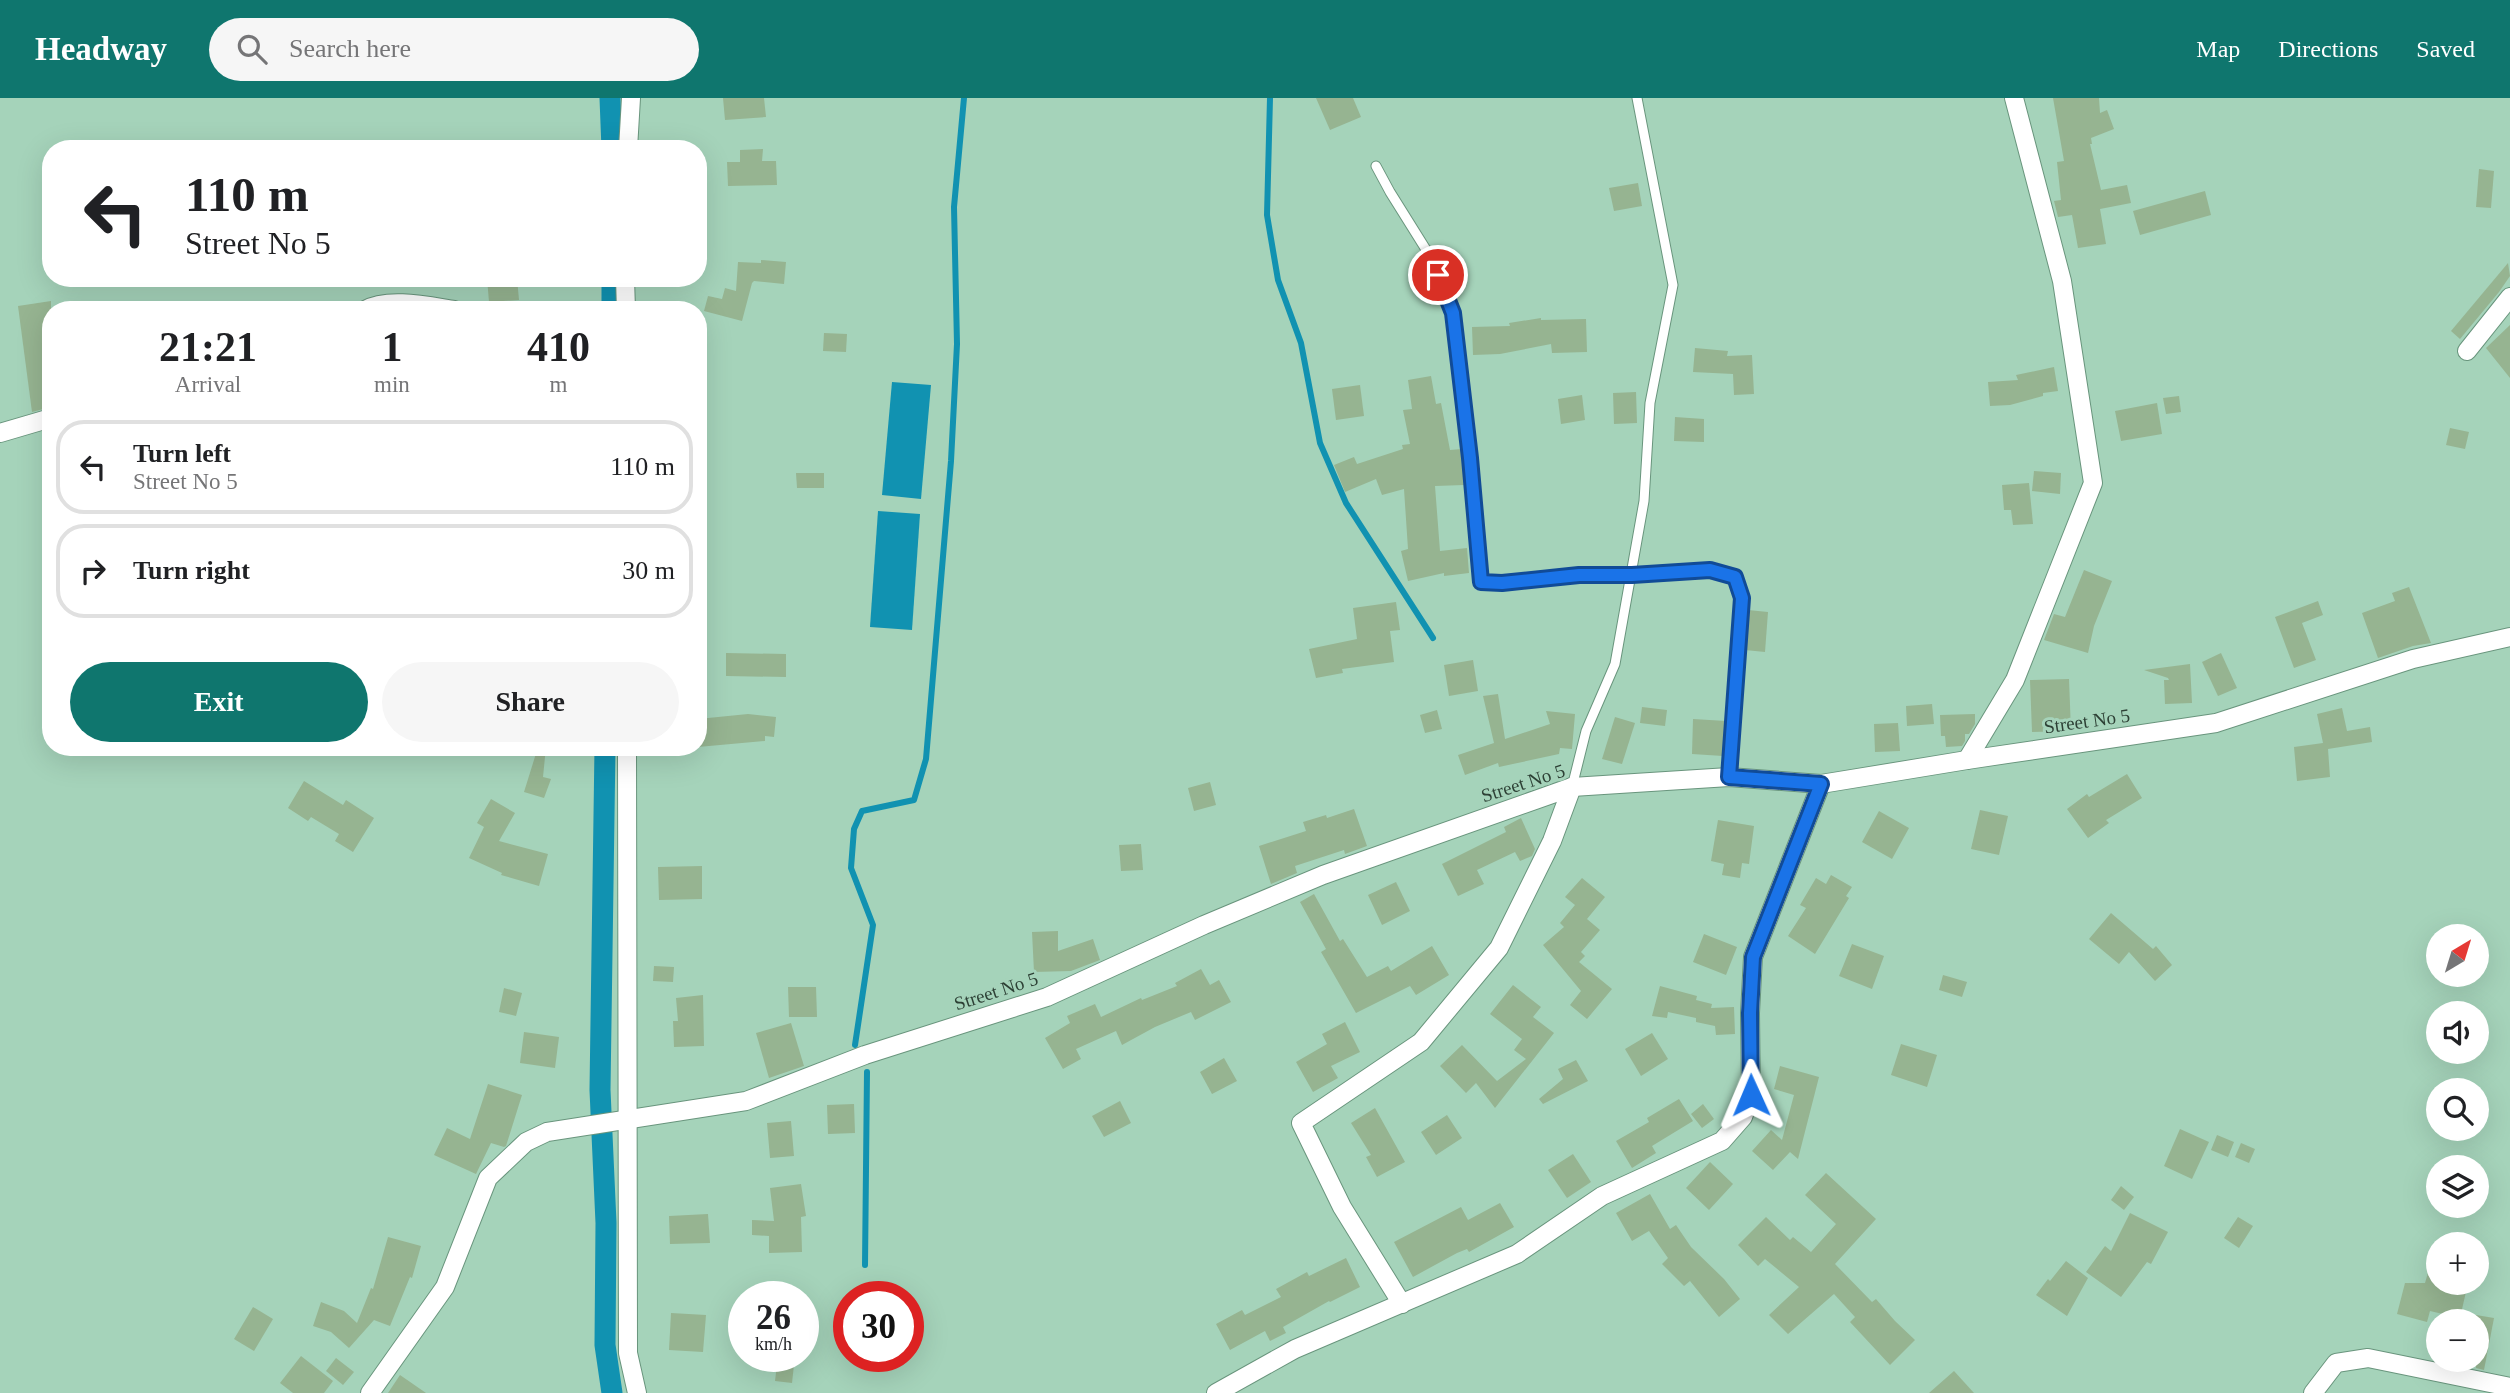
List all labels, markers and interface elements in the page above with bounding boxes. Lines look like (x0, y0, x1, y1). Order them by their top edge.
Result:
search box (209, 18, 699, 81)
icon: search (233, 30, 271, 68)
text: Headway (35, 31, 167, 67)
text: Search here (289, 34, 411, 63)
text: Map (2196, 36, 2240, 62)
text: Directions (2278, 36, 2378, 62)
text: Saved (2416, 36, 2475, 62)
text: 110 m (185, 167, 309, 222)
icon: left (70, 168, 161, 259)
text: Street No 5 (185, 225, 331, 261)
pin (1408, 245, 1468, 305)
icon: arrive (1419, 256, 1457, 294)
text: 21:21 (159, 324, 257, 370)
text: 1 (381, 324, 402, 370)
text: 410 (527, 324, 590, 370)
text: Arrival (175, 372, 241, 397)
text: min (374, 372, 410, 397)
text: m (549, 372, 567, 397)
text: Turn left (133, 439, 231, 468)
icon: left (74, 448, 112, 486)
text: 110 m (610, 452, 675, 481)
text: Street No 5 (133, 469, 238, 494)
icon: right (74, 552, 112, 590)
text: Turn right (133, 556, 250, 585)
text: 30 m (622, 556, 675, 585)
button: Exit (70, 662, 368, 742)
button: Share (382, 662, 679, 742)
street label: Street No 5 (2043, 705, 2131, 737)
street label: Street No 5 (1479, 760, 1567, 806)
north arrow (2426, 924, 2488, 987)
map controls (2426, 924, 2489, 1372)
street label: Street No 5 (952, 968, 1040, 1014)
button: sound (2426, 1001, 2489, 1064)
position arrow (1714, 1058, 1788, 1132)
button: search (2426, 1078, 2489, 1141)
button: layers (2426, 1155, 2489, 1218)
button: + (2426, 1232, 2489, 1295)
speed limit sign: 30 (833, 1281, 924, 1372)
text: 26 (756, 1298, 791, 1337)
button: − (2426, 1309, 2489, 1372)
text: km/h (755, 1334, 792, 1354)

